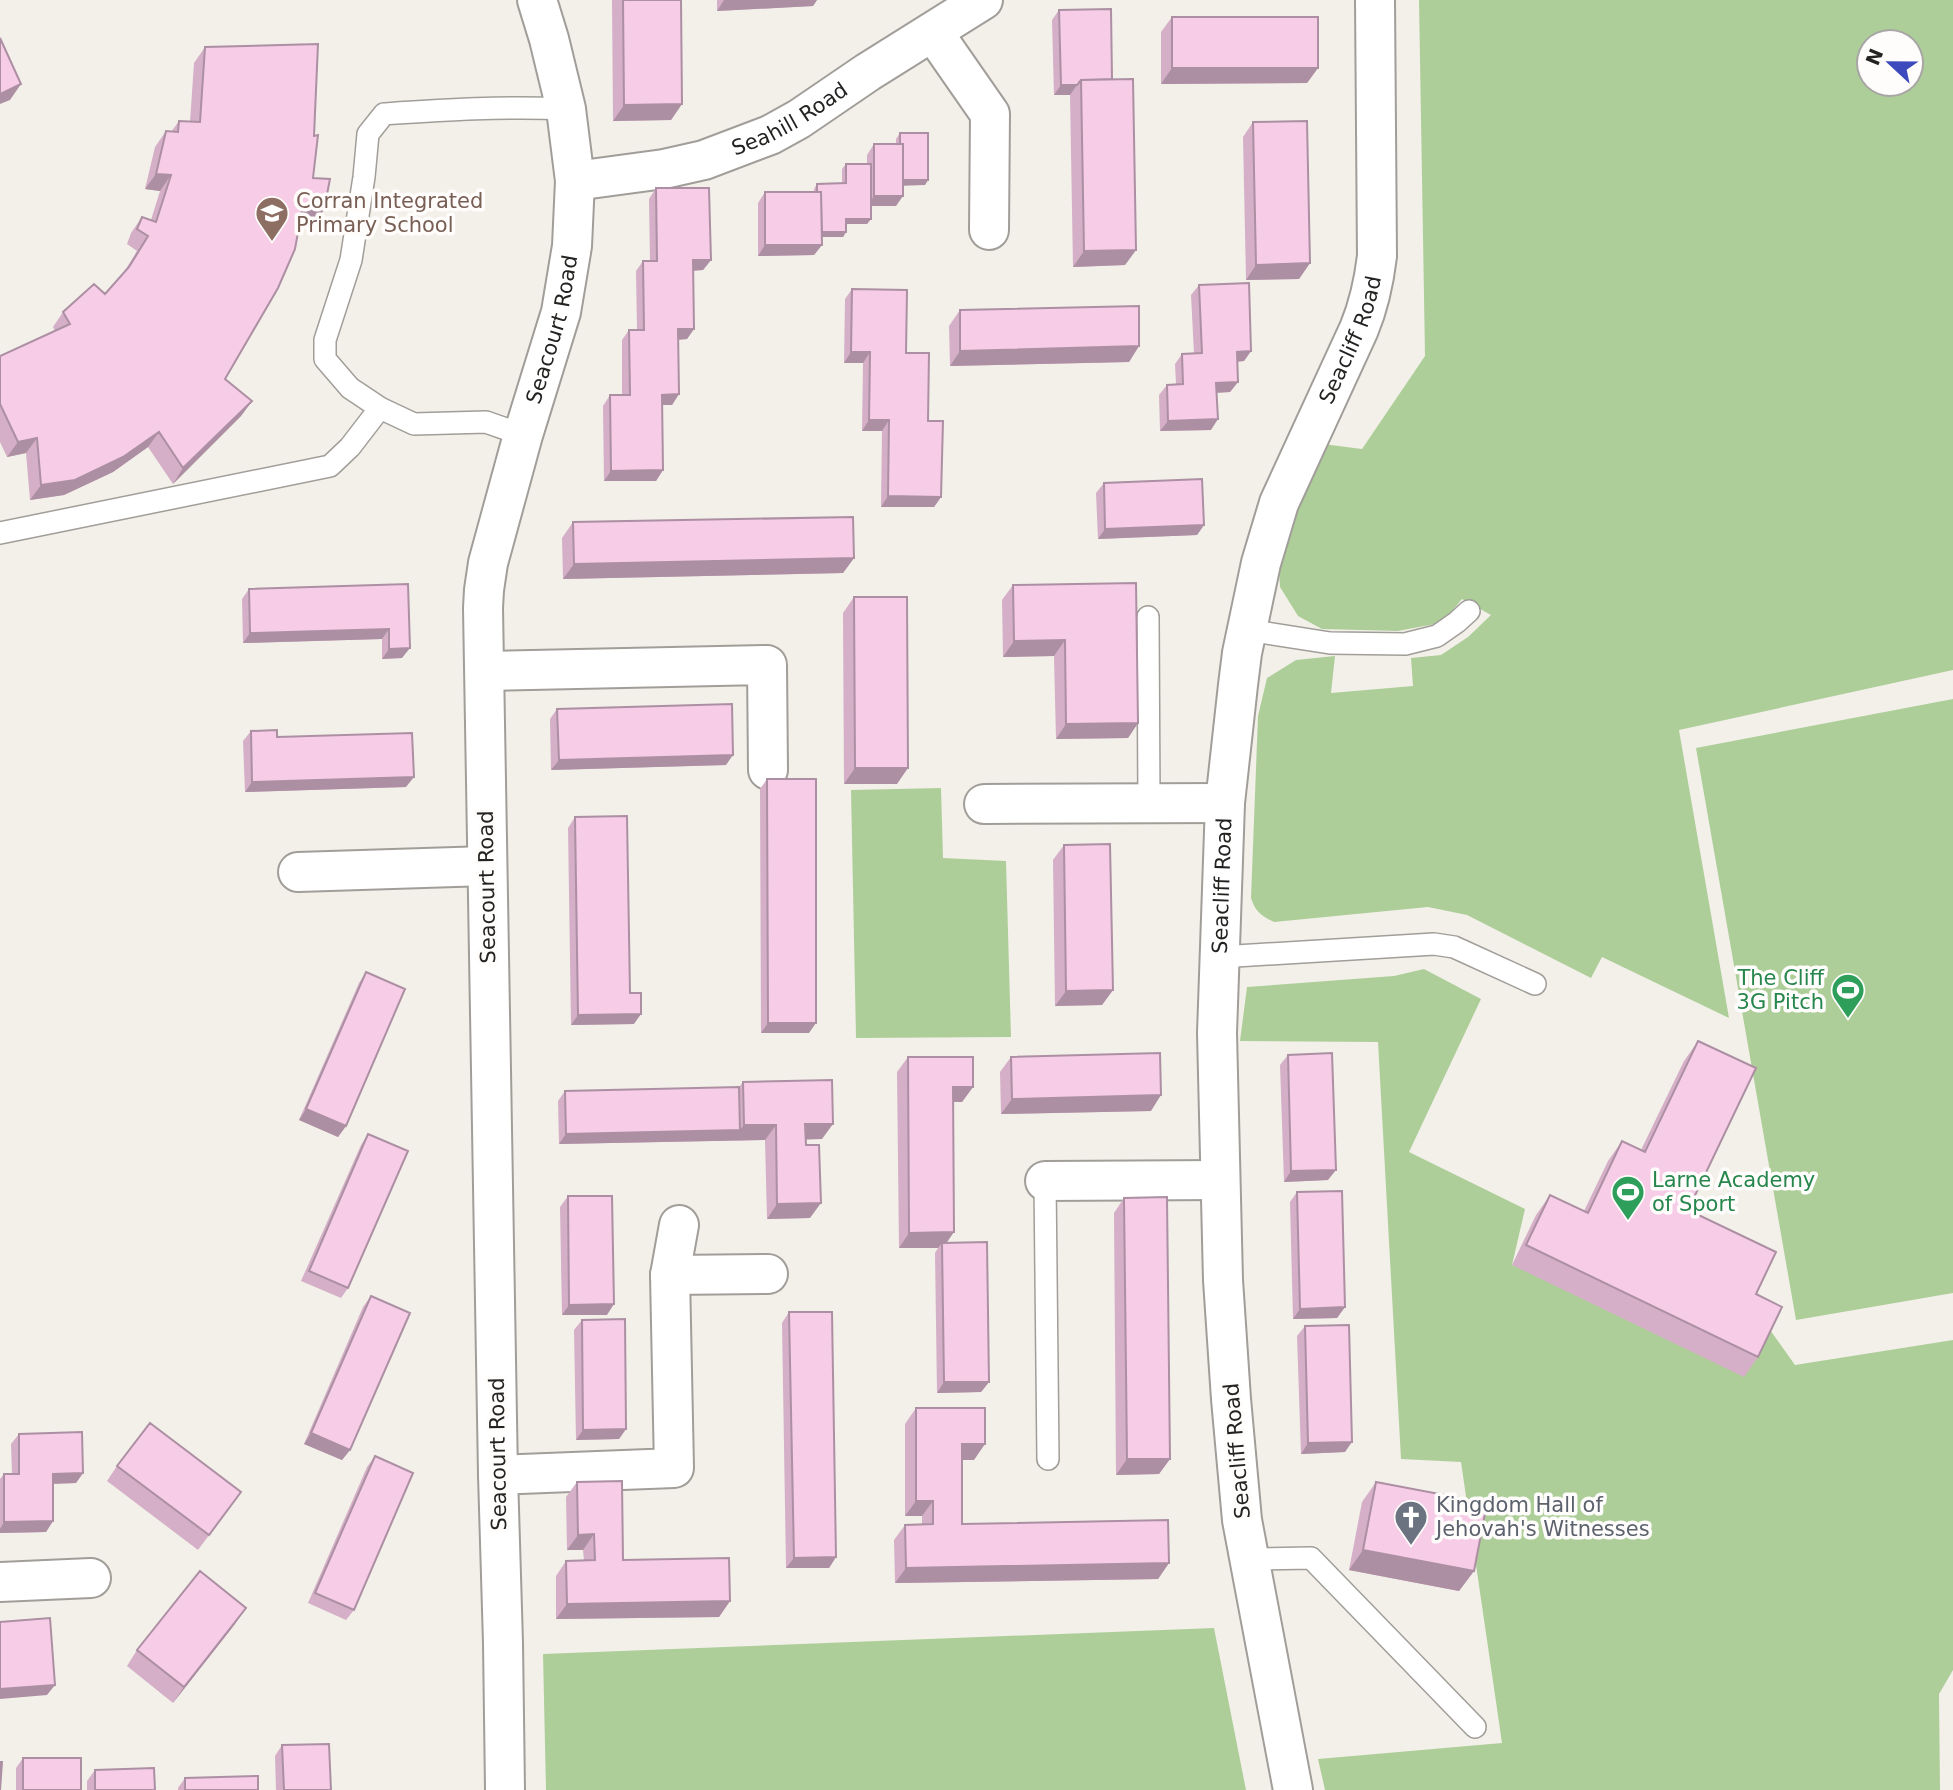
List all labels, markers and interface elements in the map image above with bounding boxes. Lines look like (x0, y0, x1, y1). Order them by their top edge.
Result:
north arrow (1855, 28, 1925, 98)
text: N (1861, 45, 1887, 68)
street label: Seahill Road (728, 77, 852, 160)
place label: Corran Integrated Primary School (296, 189, 483, 237)
school or university icon: Corran Integrated Primary School (253, 194, 291, 243)
street label: Seacourt Road (521, 253, 582, 407)
street label: Seacliff Road (1314, 274, 1386, 408)
street label: Seacourt Road (474, 810, 500, 964)
street label: Seacliff Road (1208, 817, 1236, 954)
place label: The Cliff 3G Pitch (1736, 966, 1825, 1014)
sports icon: The Cliff 3G Pitch (1829, 971, 1867, 1020)
place label: Larne Academy of Sport (1652, 1168, 1815, 1216)
sports icon: Larne Academy of Sport (1609, 1173, 1647, 1222)
street label: Seacourt Road (485, 1377, 511, 1531)
street label: Seacliff Road (1219, 1382, 1255, 1520)
place label: Kingdom Hall of Jehovah's Witnesses (1434, 1493, 1650, 1541)
church icon: Kingdom Hall of Jehovah's Witnesses (1392, 1498, 1430, 1547)

